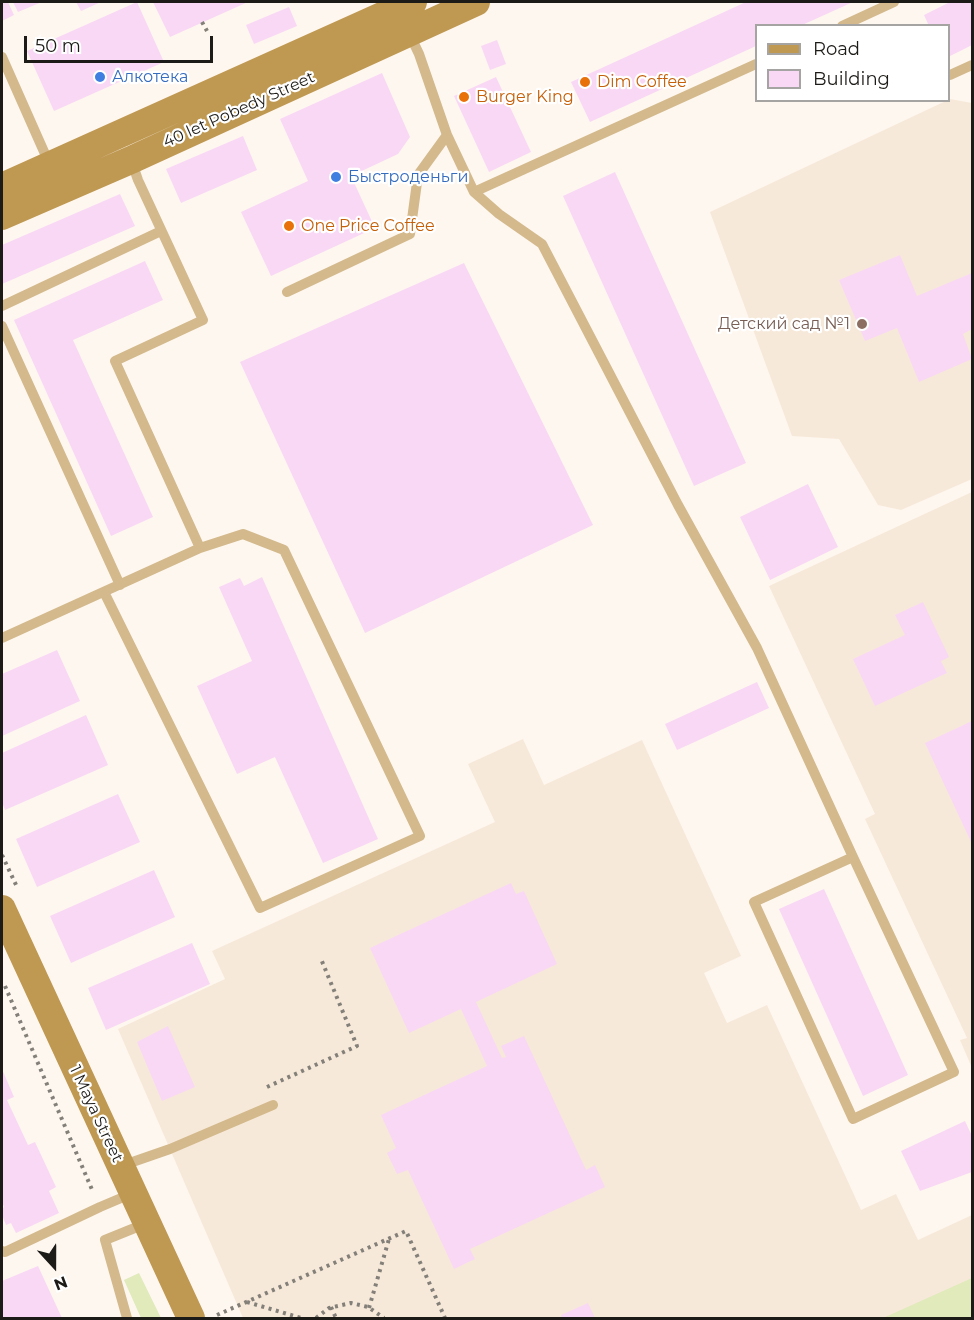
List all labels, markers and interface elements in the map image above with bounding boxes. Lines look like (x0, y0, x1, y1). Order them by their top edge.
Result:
scale bar (27, 24, 216, 62)
legend (755, 24, 950, 102)
text: 50 m (35, 35, 81, 57)
text: Road (813, 38, 860, 60)
place label: Алкотека (112, 67, 188, 87)
street label: 40 let Pobedy Street (160, 68, 318, 152)
text: Building (813, 68, 890, 90)
marker: Алкотека (93, 70, 107, 84)
place label: Dim Coffee (597, 72, 687, 92)
marker: Dim Coffee (578, 75, 592, 89)
place label: Burger King (476, 87, 574, 107)
marker: Burger King (457, 90, 471, 104)
place label: Быстроденьги (348, 167, 468, 187)
marker: Быстроденьги (329, 170, 343, 184)
place label: One Price Coffee (301, 216, 435, 236)
marker: One Price Coffee (282, 219, 296, 233)
place label: Детский сад №1 (718, 314, 850, 334)
marker: Детский сад №1 (855, 317, 869, 331)
street label: 1 Maya Street (65, 1062, 127, 1166)
north arrow (24, 1236, 84, 1296)
text: N (51, 1272, 70, 1294)

